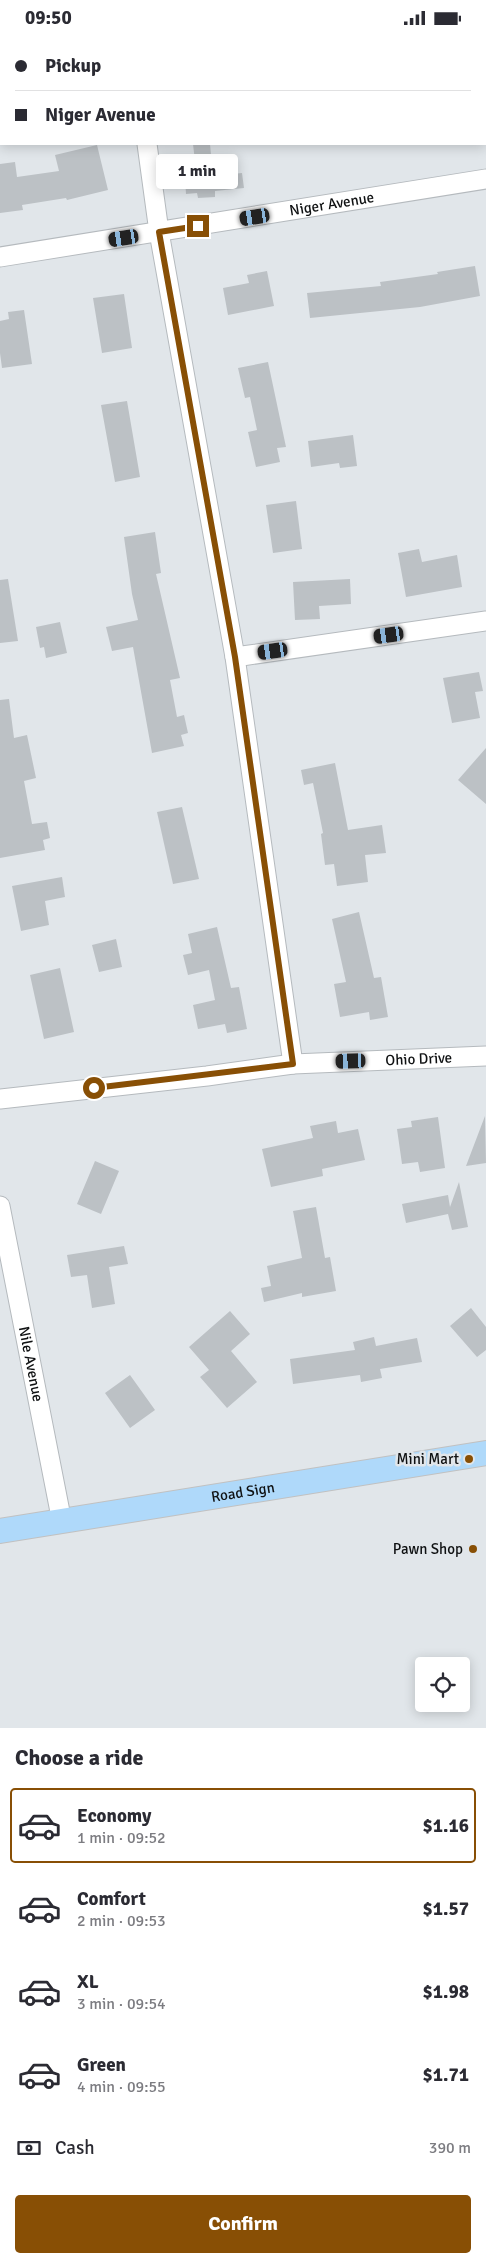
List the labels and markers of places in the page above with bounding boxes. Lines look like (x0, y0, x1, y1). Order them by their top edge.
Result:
place label: Mini Mart (396, 1450, 459, 1468)
marker: Mini Mart (463, 1453, 475, 1465)
place label: Pawn Shop (393, 1540, 463, 1558)
marker: Pawn Shop (467, 1543, 479, 1555)

